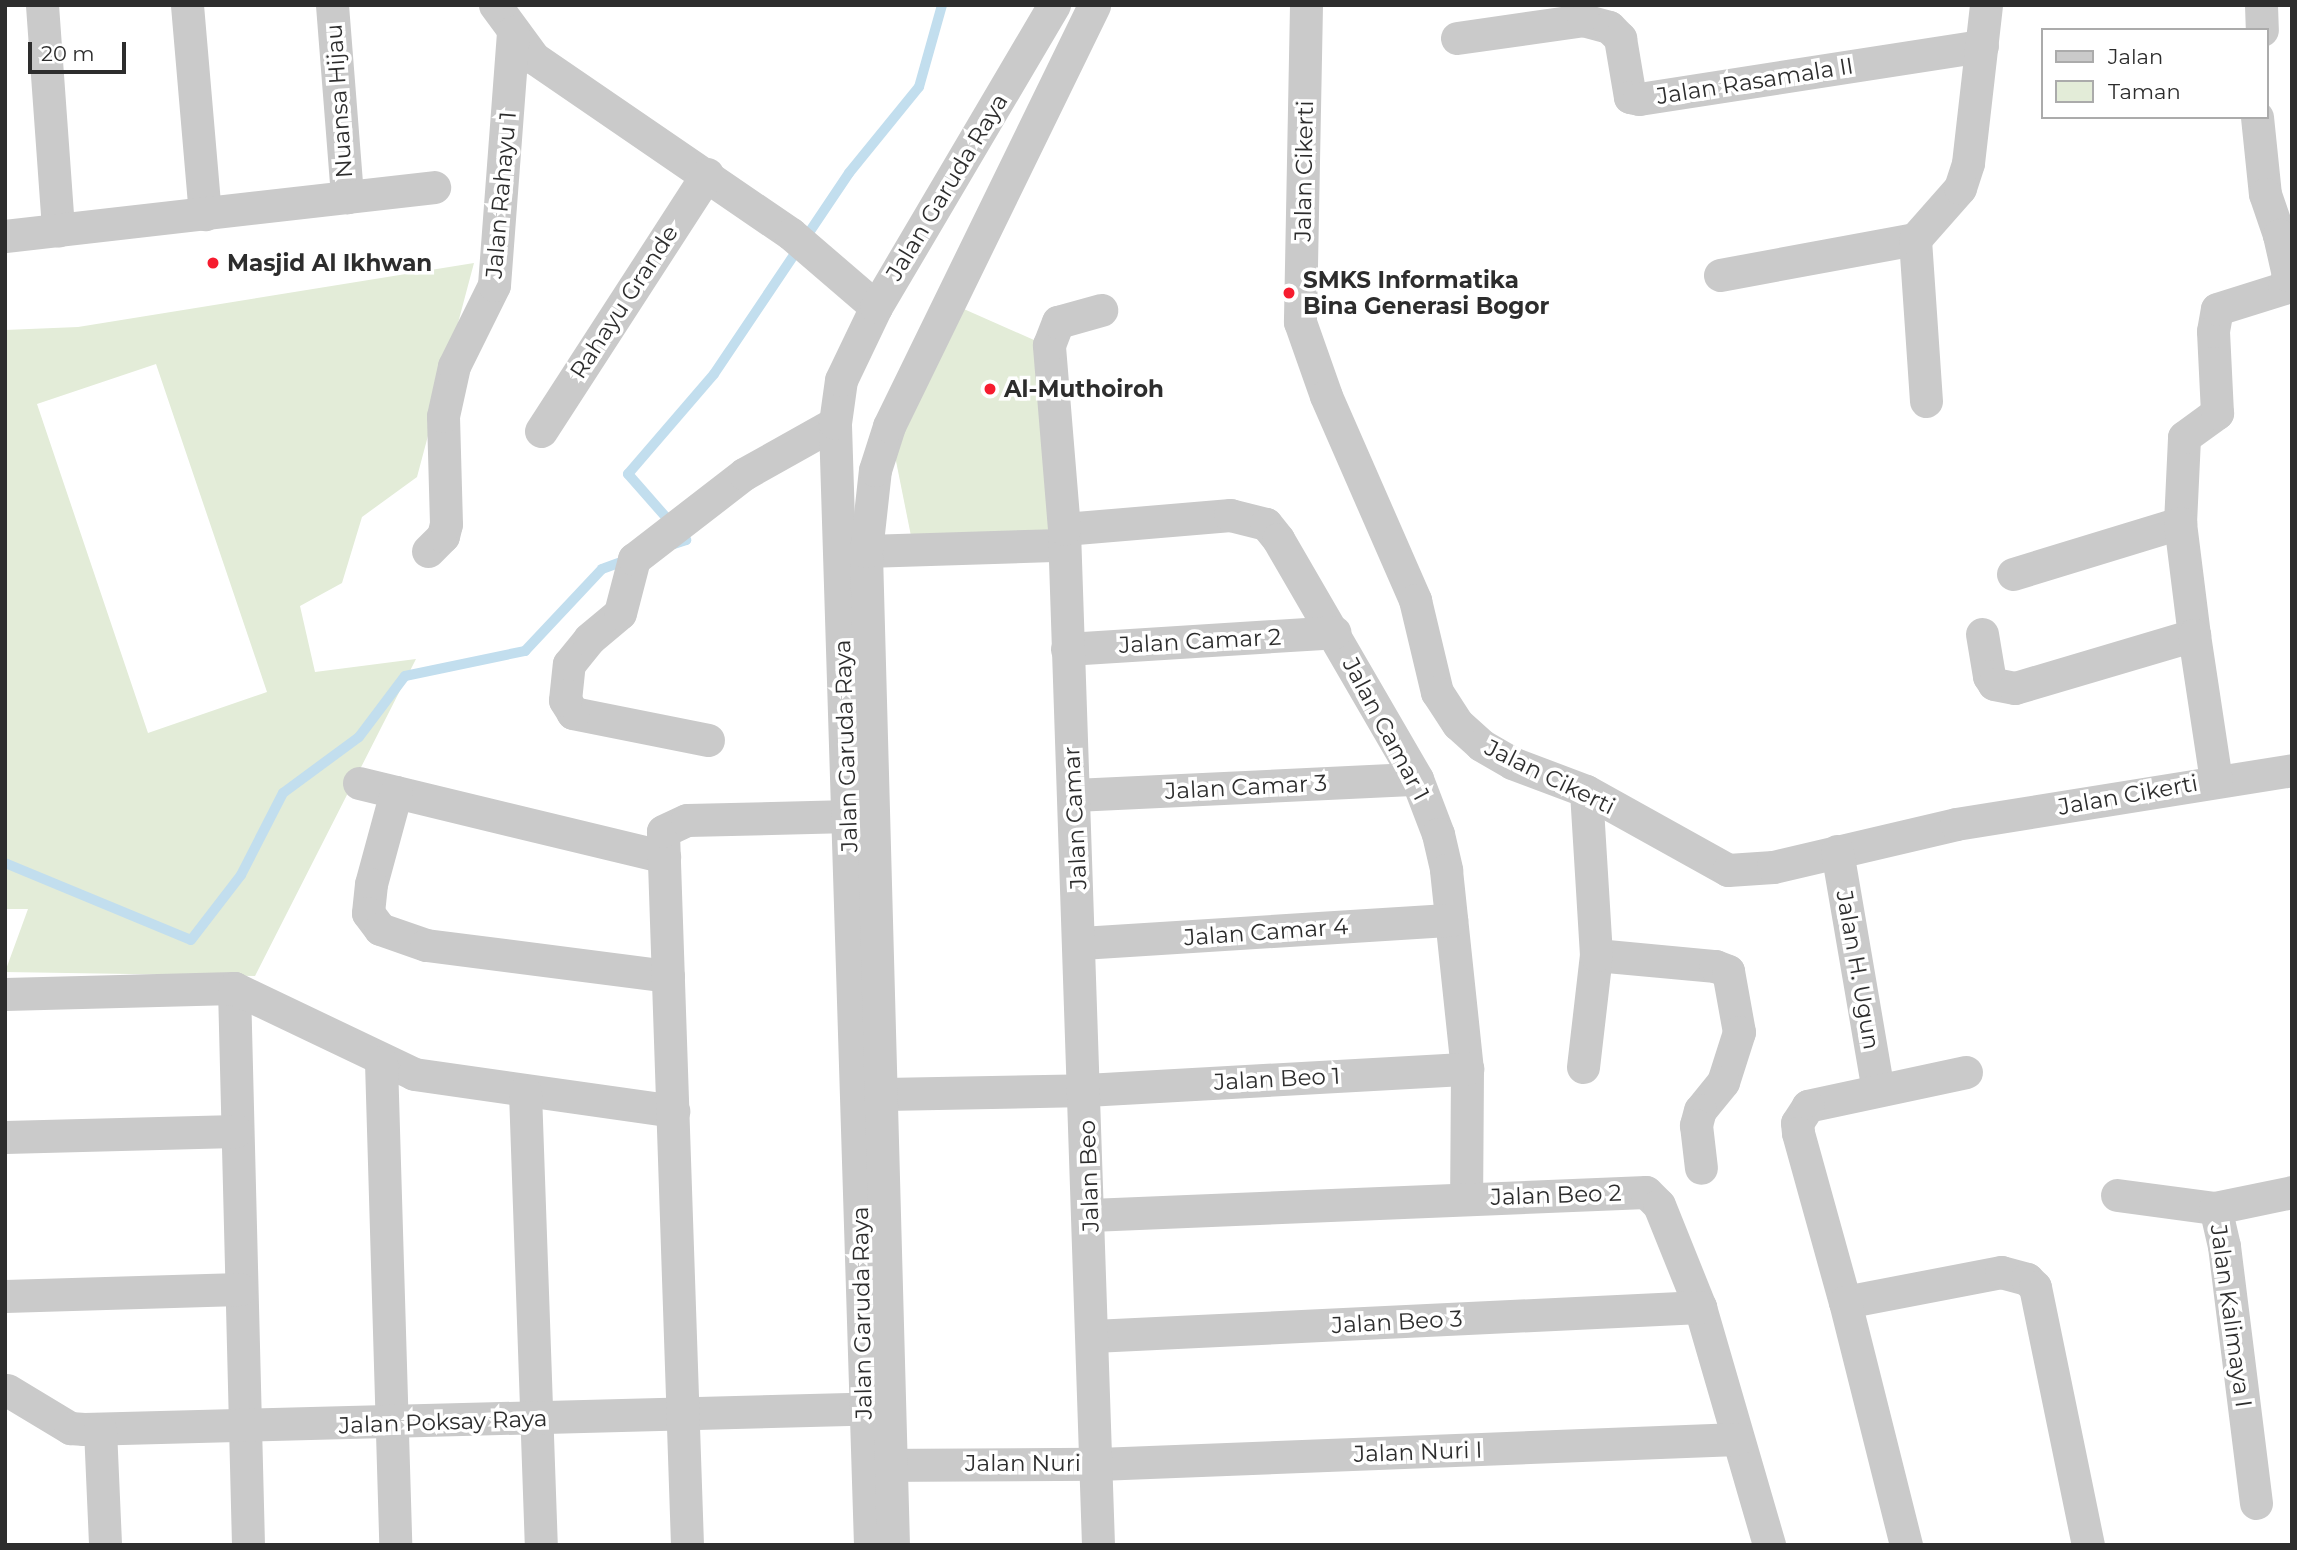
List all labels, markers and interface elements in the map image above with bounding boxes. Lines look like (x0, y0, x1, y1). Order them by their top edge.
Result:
street label: Nuansa Hijau (320, 23, 358, 179)
scale bar (32, 28, 130, 72)
legend (2042, 28, 2269, 119)
text: 20 m (41, 41, 95, 66)
text: Jalan (2108, 44, 2163, 69)
street label: Jalan Rasamala II (1655, 52, 1855, 110)
text: Taman (2108, 79, 2181, 104)
street label: Jalan Garuda Raya (880, 89, 1014, 285)
street label: Jalan Cikerti (1289, 100, 1319, 242)
street label: Jalan Rahayu 1 (480, 110, 522, 280)
street label: Rahayu Grande (564, 220, 684, 384)
place label: Masjid Al Ikhwan (227, 249, 432, 277)
marker: Masjid Al Ikhwan (205, 255, 221, 271)
place label: SMKS Informatika Bina Generasi Bogor (1303, 266, 1549, 320)
marker: SMKS Informatika Bina Generasi Bogor (1281, 285, 1297, 301)
place label: Al-Muthoiroh (1004, 375, 1164, 403)
marker: Al-Muthoiroh (982, 381, 998, 397)
street label: Jalan Camar 2 (1118, 623, 1282, 659)
street label: Jalan Garuda Raya (828, 639, 864, 853)
street label: Jalan Camar 1 (1337, 653, 1435, 805)
street label: Jalan Cikerti (1481, 734, 1619, 820)
street label: Jalan Camar (1057, 746, 1093, 890)
street label: Jalan Camar 3 (1164, 769, 1328, 805)
street label: Jalan Cikerti (2056, 769, 2200, 821)
street label: Jalan H. Ugun (1830, 888, 1886, 1052)
street label: Jalan Camar 4 (1183, 912, 1349, 952)
street label: Jalan Beo 1 (1213, 1062, 1341, 1096)
street label: Jalan Beo (1073, 1120, 1105, 1232)
street label: Jalan Beo 2 (1490, 1179, 1622, 1211)
street label: Jalan Garuda Raya (846, 1206, 878, 1420)
street label: Jalan Kalimaya I (2204, 1223, 2258, 1409)
street label: Jalan Beo 3 (1331, 1305, 1463, 1339)
street label: Jalan Poksay Raya (338, 1405, 548, 1439)
street label: Jalan Nuri I (1353, 1436, 1483, 1468)
street label: Jalan Nuri (965, 1449, 1081, 1477)

